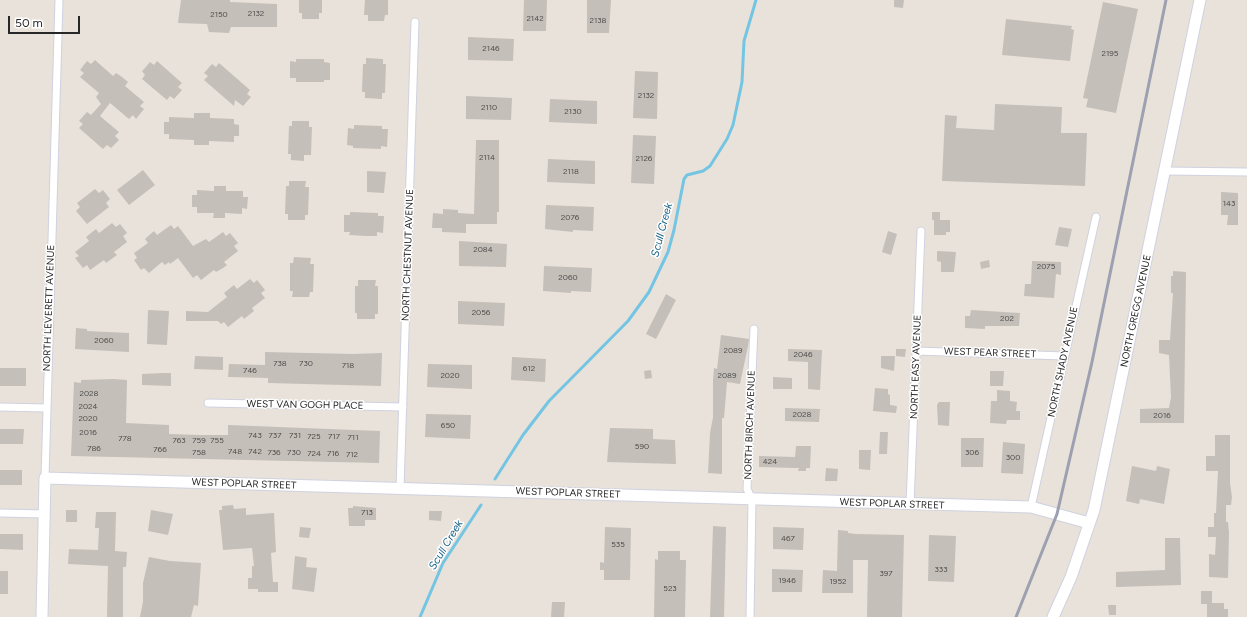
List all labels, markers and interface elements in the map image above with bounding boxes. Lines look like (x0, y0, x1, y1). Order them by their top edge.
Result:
scale bar (10, 8, 82, 34)
house number: 2132 (248, 9, 264, 19)
house number: 2150 (210, 10, 228, 20)
house number: 2142 (526, 14, 544, 24)
text: 50 m (15, 16, 43, 30)
house number: 2138 (589, 16, 607, 26)
house number: 2146 (482, 44, 500, 54)
house number: 2195 (1102, 49, 1118, 59)
house number: 2132 (638, 91, 654, 101)
house number: 2110 (481, 103, 497, 113)
house number: 2130 (564, 107, 582, 117)
house number: 2114 (479, 153, 495, 163)
house number: 2126 (636, 154, 652, 164)
house number: 2118 (563, 167, 579, 177)
street label: NORTH CHESTNUT AVENUE (400, 189, 416, 321)
house number: 143 (1223, 199, 1235, 209)
water label: Scull Creek (648, 201, 676, 259)
house number: 2076 (561, 213, 579, 223)
street label: NORTH LEVERETT AVENUE (41, 244, 57, 372)
house number: 2084 (473, 245, 493, 255)
street label: NORTH GREGG AVENUE (1118, 254, 1154, 368)
house number: 2075 (1037, 262, 1055, 272)
house number: 2060 (558, 273, 578, 283)
street label: NORTH SHADY AVENUE (1045, 306, 1081, 418)
house number: 2056 (472, 308, 490, 318)
house number: 202 (1000, 314, 1014, 324)
street label: NORTH EASY AVENUE (908, 315, 924, 419)
house number: 2060 (94, 336, 114, 346)
street label: WEST PEAR STREET (944, 345, 1036, 361)
house number: 2089 (723, 346, 743, 356)
house number: 2046 (793, 350, 813, 360)
house number: 738 (273, 359, 287, 369)
house number: 730 (299, 359, 313, 369)
house number: 718 (342, 361, 354, 371)
house number: 612 (523, 364, 535, 374)
house number: 746 (243, 366, 257, 376)
street label: NORTH BIRCH AVENUE (742, 370, 758, 480)
house number: 2020 (440, 371, 460, 381)
house number: 2089 (717, 371, 737, 381)
house number: 2028 (80, 389, 98, 399)
street label: WEST VAN GOGH PLACE (247, 398, 363, 412)
house number: 2024 (78, 402, 98, 412)
house number: 2028 (793, 410, 811, 420)
house number: 2016 (1153, 411, 1171, 421)
house number: 2020 (78, 414, 98, 424)
house number: 650 (441, 421, 455, 431)
house number: 2016 (79, 428, 97, 438)
house number: 743 (248, 431, 262, 441)
house number: 737 (269, 431, 281, 441)
house number: 731 (289, 431, 301, 441)
house number: 725 (307, 432, 321, 442)
house number: 717 (328, 432, 340, 442)
house number: 711 (348, 433, 358, 443)
house number: 778 (118, 434, 132, 444)
house number: 763 (172, 436, 186, 446)
house number: 759 (192, 436, 206, 446)
house number: 755 (210, 436, 224, 446)
house number: 590 (635, 442, 649, 452)
house number: 786 (87, 444, 101, 454)
house number: 766 (153, 445, 167, 455)
house number: 748 (228, 447, 242, 457)
house number: 742 (248, 447, 262, 457)
house number: 758 (192, 448, 206, 458)
house number: 736 (267, 448, 281, 458)
house number: 730 (287, 448, 301, 458)
house number: 306 (965, 448, 979, 458)
house number: 724 (307, 449, 321, 459)
house number: 716 (327, 449, 339, 459)
house number: 712 (346, 450, 358, 460)
house number: 300 (1006, 453, 1020, 463)
house number: 424 (763, 457, 777, 467)
street label: WEST POPLAR STREET (191, 476, 297, 492)
street label: WEST POPLAR STREET (515, 485, 621, 501)
street label: WEST POPLAR STREET (839, 496, 945, 512)
house number: 713 (361, 508, 373, 518)
water label: Scull Creek (426, 518, 466, 572)
house number: 467 (781, 534, 795, 544)
house number: 535 (611, 540, 625, 550)
house number: 333 (934, 565, 948, 575)
house number: 397 (879, 569, 893, 579)
house number: 1946 (778, 576, 796, 586)
house number: 1952 (830, 577, 846, 587)
house number: 523 (663, 584, 677, 594)

